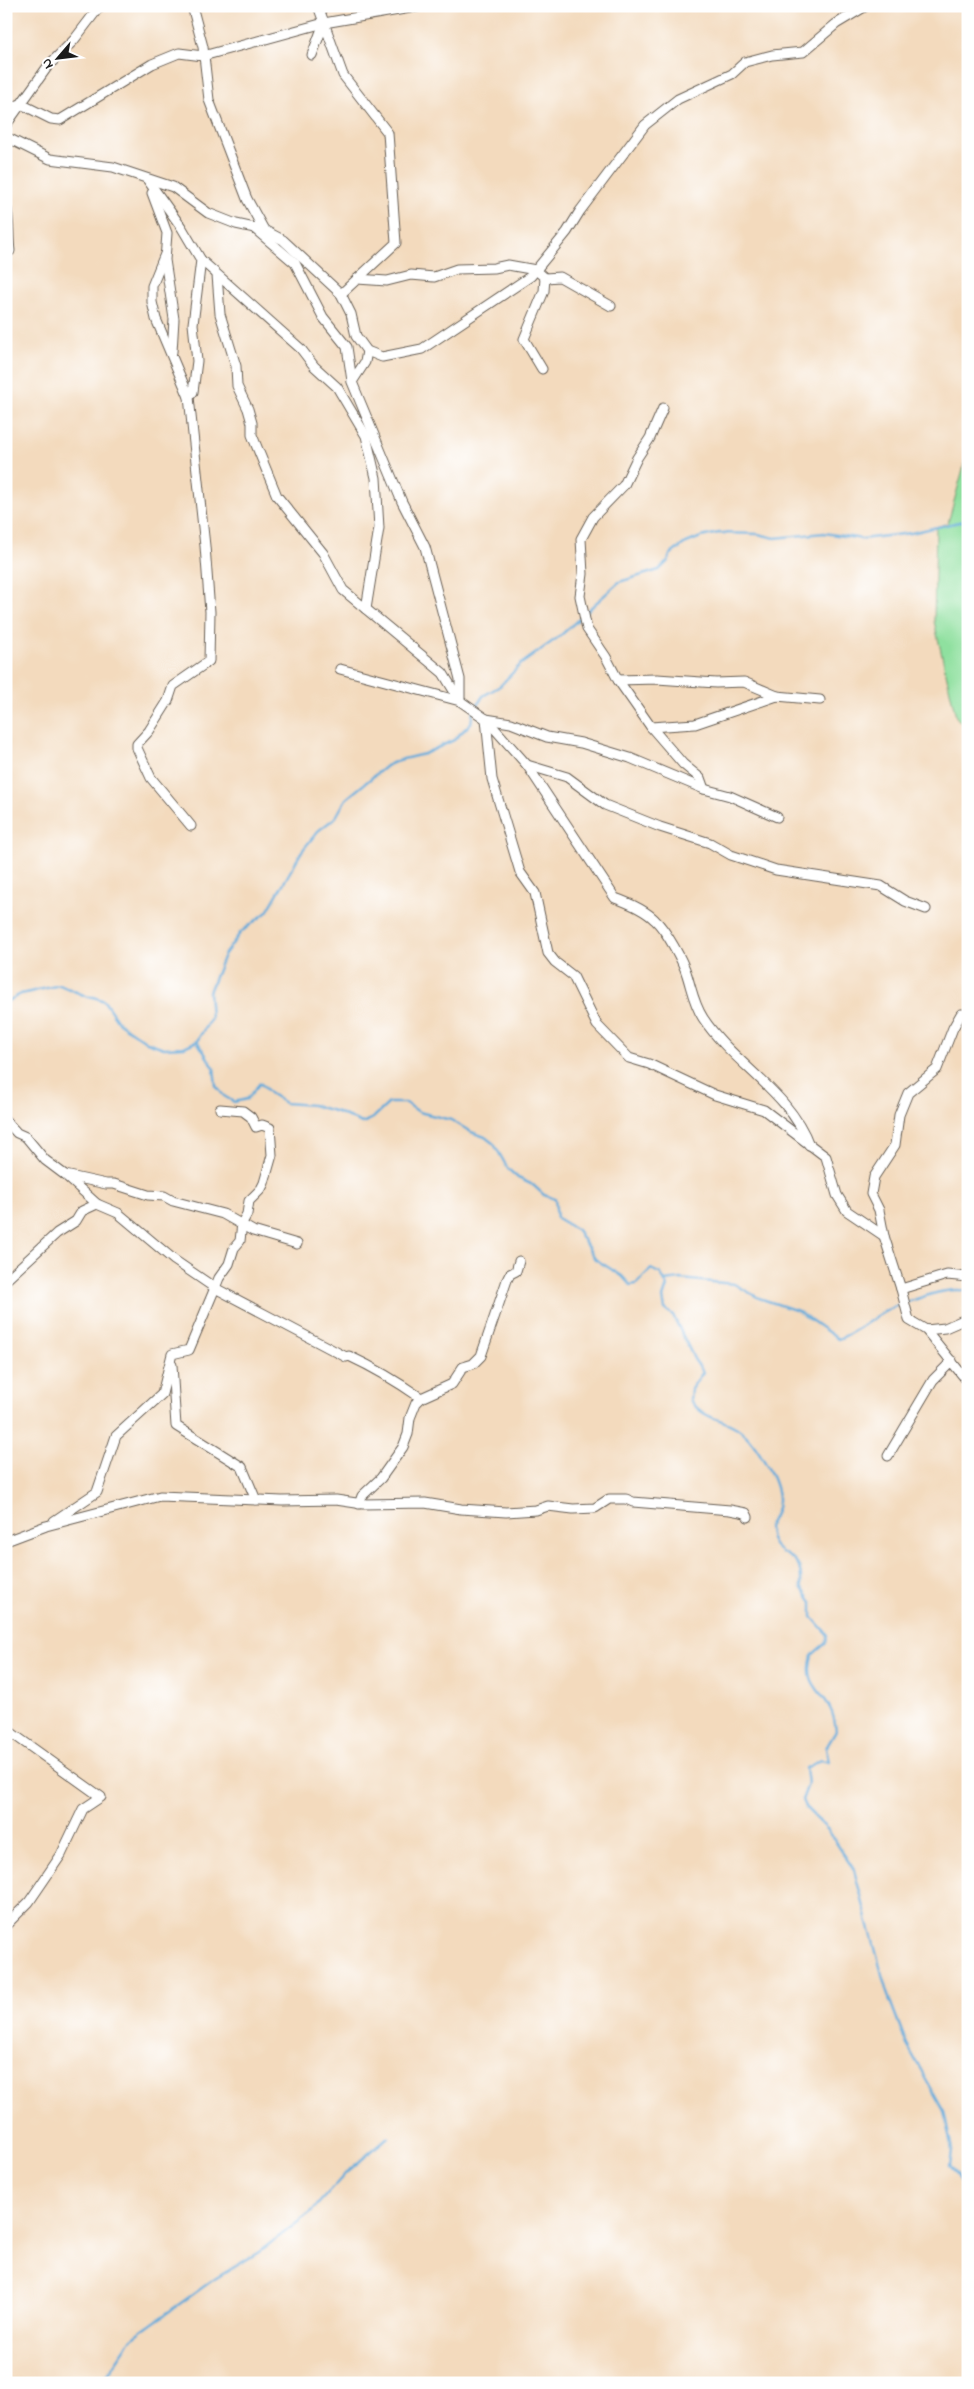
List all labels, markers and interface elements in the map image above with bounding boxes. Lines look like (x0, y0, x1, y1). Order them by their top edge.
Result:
north arrow (32, 32, 82, 82)
text: N (36, 54, 59, 73)

